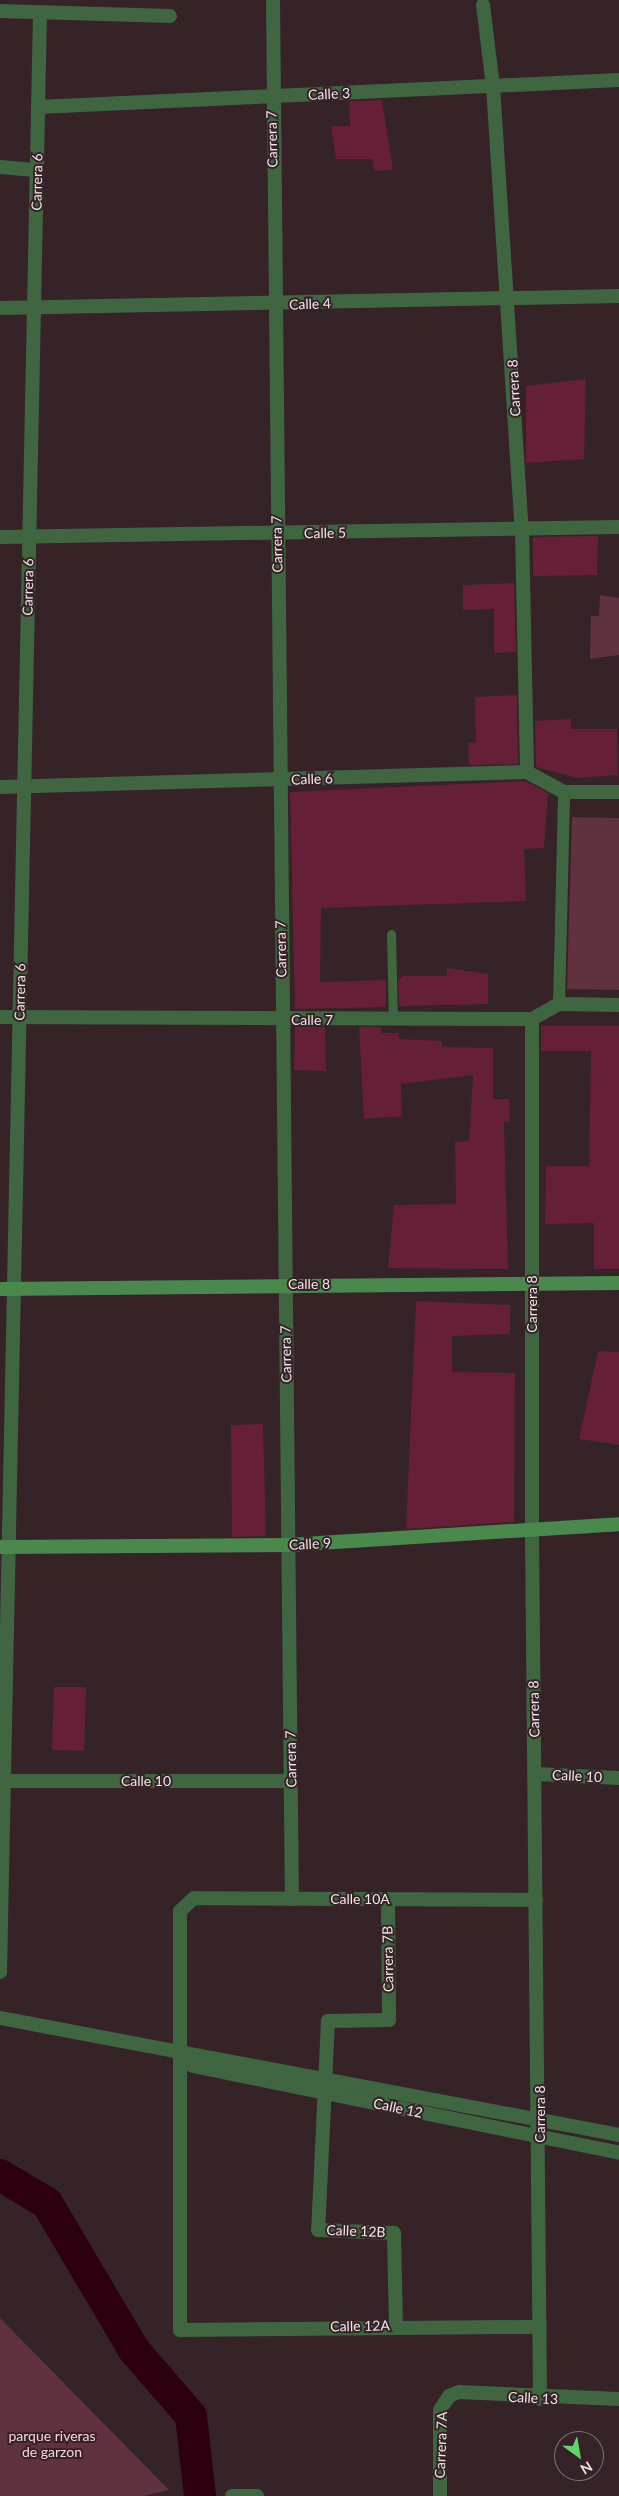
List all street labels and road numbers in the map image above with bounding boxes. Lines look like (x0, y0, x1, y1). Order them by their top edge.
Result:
street label: Calle 3 (308, 85, 350, 103)
street label: Carrera 7 (263, 110, 281, 168)
street label: Carrera 6 (28, 153, 46, 211)
street label: Calle 4 (289, 295, 331, 313)
street label: Carrera 8 (504, 359, 524, 417)
street label: Carrera 7 (268, 515, 286, 573)
street label: Calle 5 (304, 524, 346, 542)
street label: Carrera 6 (19, 558, 37, 616)
street label: Calle 6 (291, 770, 333, 788)
street label: Carrera 7 (272, 920, 290, 978)
street label: Carrera 6 (11, 963, 29, 1021)
street label: Calle 7 (291, 1012, 333, 1028)
street label: Carrera 8 (524, 1275, 540, 1333)
street label: Calle 8 (288, 1276, 330, 1292)
street label: Carrera 7 (277, 1325, 295, 1383)
street label: Calle 9 (289, 1535, 331, 1553)
street label: Carrera 8 (525, 1680, 543, 1738)
street label: Carrera 7 (282, 1730, 300, 1788)
street label: Calle 10 (552, 1766, 602, 1786)
street label: Calle 10 (121, 1773, 171, 1789)
street label: Calle 10A (330, 1891, 390, 1907)
street label: Carrera 7B (379, 1926, 397, 1992)
street label: Carrera 8 (532, 2085, 548, 2143)
street label: Calle 12 (372, 2095, 424, 2121)
street label: Calle 12B (326, 2222, 386, 2240)
street label: Calle 12A (330, 2317, 390, 2335)
street label: Calle 13 (508, 2388, 558, 2408)
street label: Carrera 7A (431, 2411, 451, 2479)

